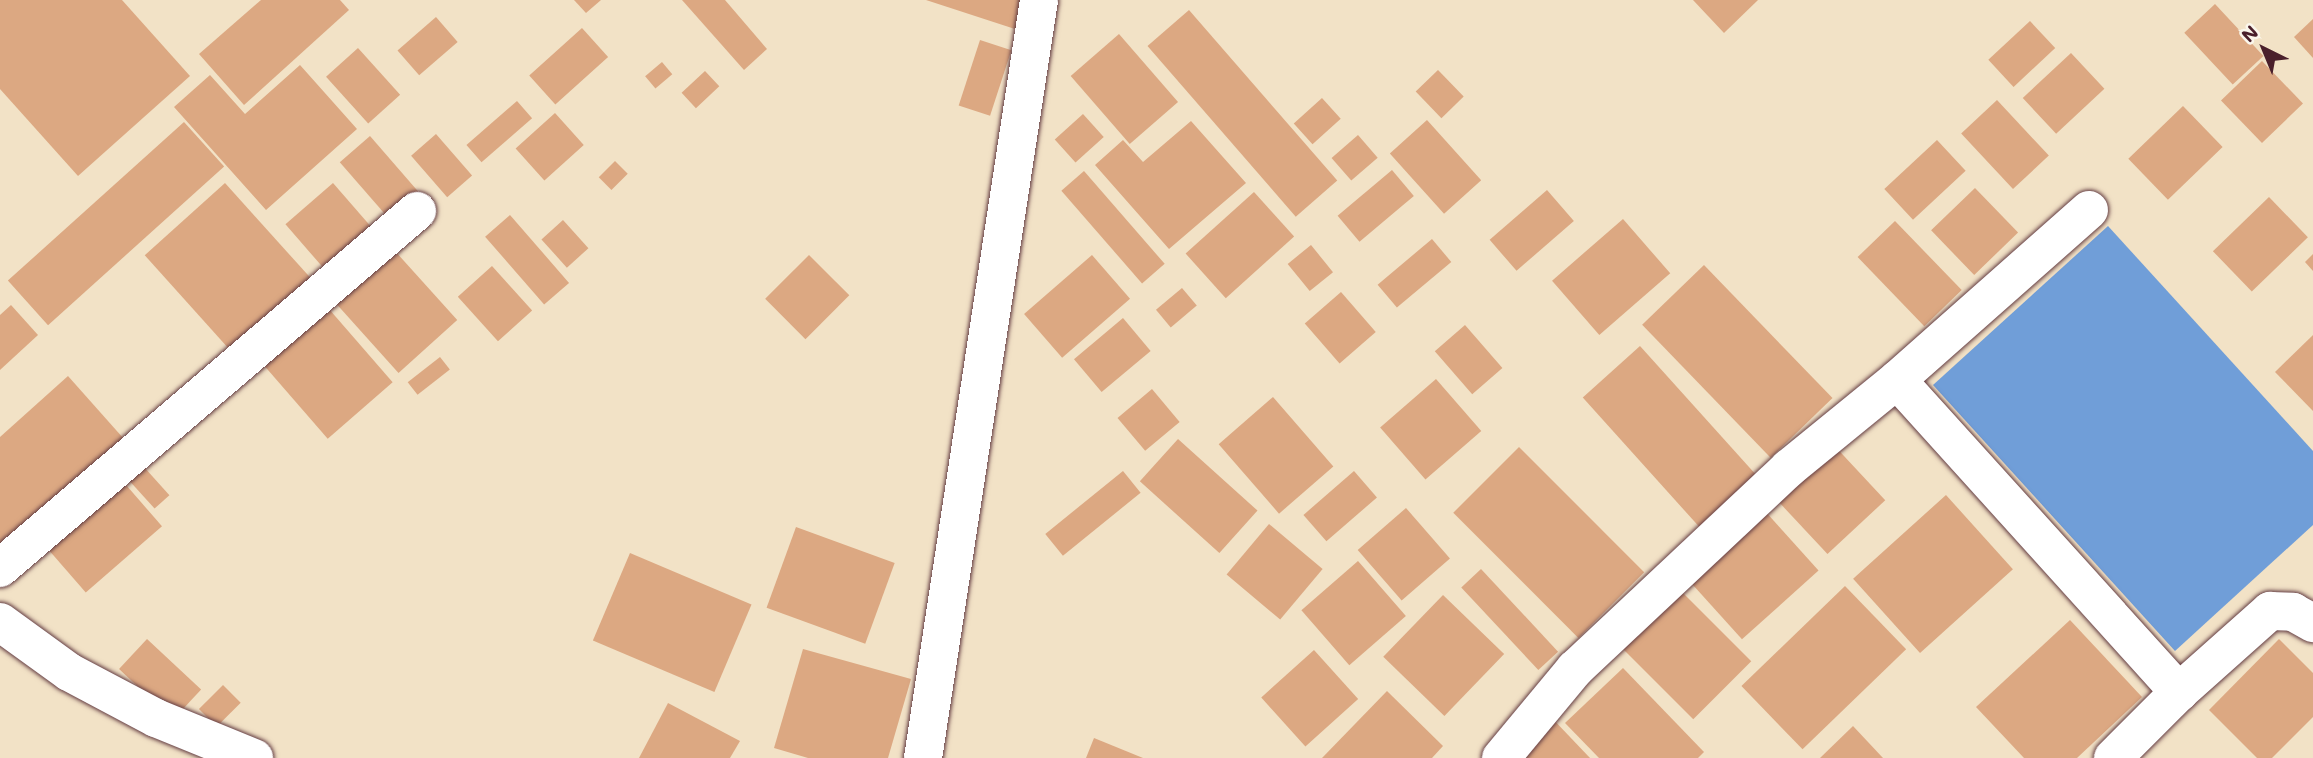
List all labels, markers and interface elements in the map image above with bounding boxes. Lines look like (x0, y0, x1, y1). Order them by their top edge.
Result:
north arrow (2229, 14, 2299, 84)
text: N (2236, 19, 2263, 47)

